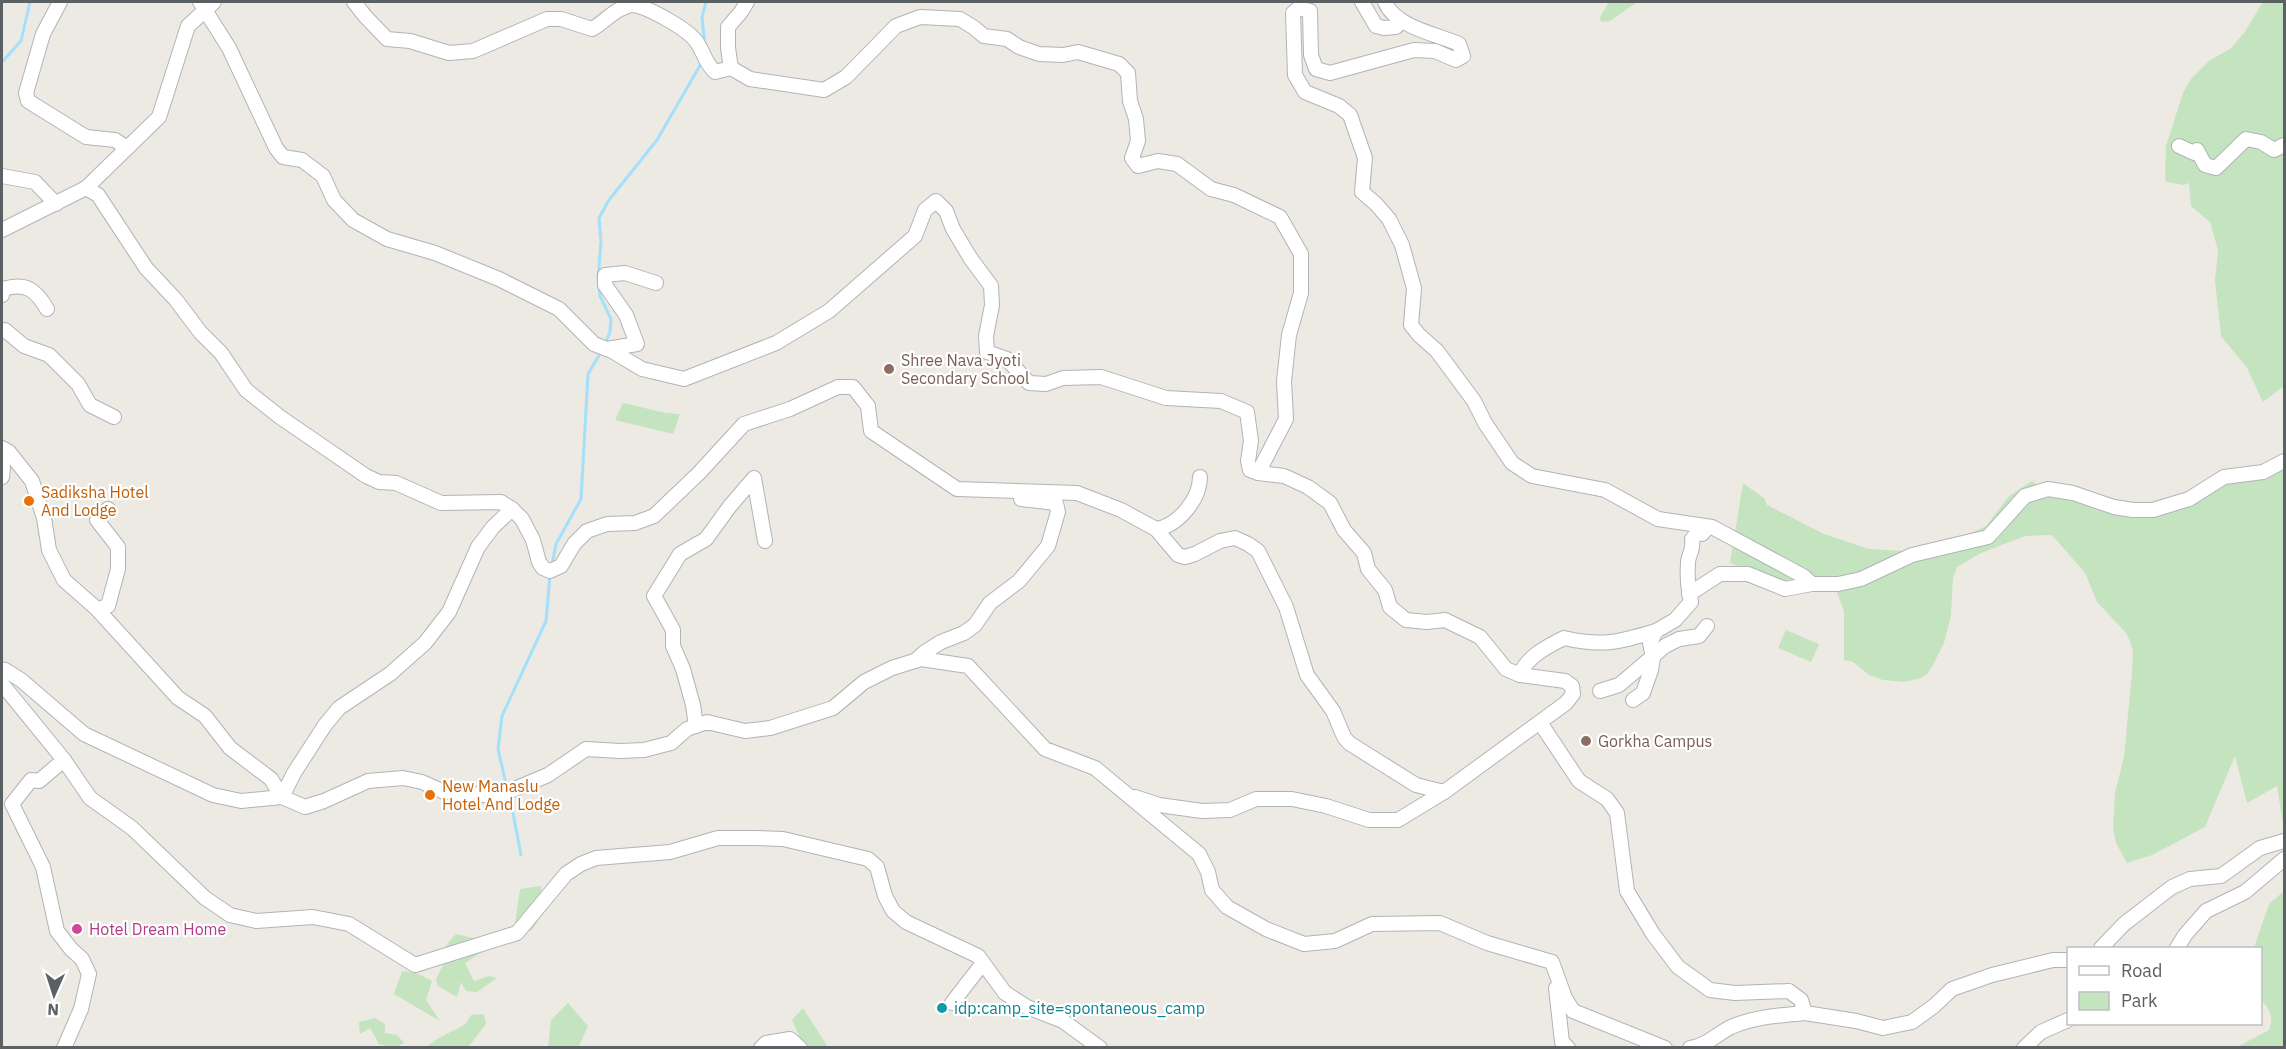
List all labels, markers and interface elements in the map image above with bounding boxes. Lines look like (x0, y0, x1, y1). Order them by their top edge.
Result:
place label: Shree Nava Jyoti Secondary School (901, 350, 1029, 388)
marker: Shree Nava Jyoti Secondary School (882, 362, 896, 376)
place label: Sadiksha Hotel And Lodge (41, 482, 149, 520)
marker: Sadiksha Hotel And Lodge (22, 494, 36, 508)
place label: Gorkha Campus (1598, 731, 1712, 751)
marker: Gorkha Campus (1579, 734, 1593, 748)
place label: New Manaslu Hotel And Lodge (442, 776, 561, 814)
marker: New Manaslu Hotel And Lodge (423, 788, 437, 802)
place label: Hotel Dream Home (89, 919, 227, 939)
marker: Hotel Dream Home (70, 922, 84, 936)
legend (2067, 947, 2262, 1025)
text: Road (2121, 959, 2162, 982)
north arrow (24, 965, 84, 1025)
text: Park (2121, 989, 2158, 1012)
place label: idp:camp_site=spontaneous_camp (954, 998, 1205, 1018)
text: N (47, 1000, 60, 1020)
marker: idp:camp_site=spontaneous_camp (935, 1001, 949, 1015)

